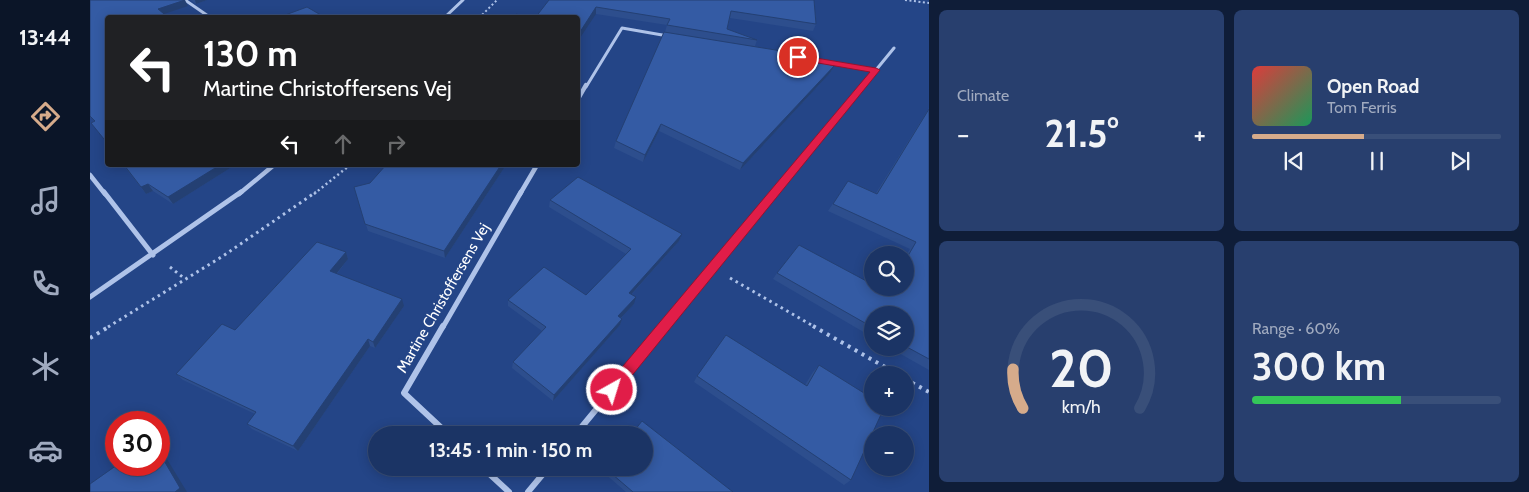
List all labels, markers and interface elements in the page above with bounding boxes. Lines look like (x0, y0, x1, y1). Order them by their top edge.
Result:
text: 13:44 (19, 24, 71, 51)
text: 130 m (203, 32, 298, 75)
icon: left (120, 35, 185, 100)
pin (777, 36, 819, 78)
icon: arrive (784, 43, 812, 71)
text: Martine Christoffersens Vej (203, 75, 452, 102)
text: Open Road (1327, 75, 1419, 98)
text: Climate (957, 86, 1009, 105)
text: Tom Ferris (1327, 98, 1397, 117)
icon: directions (28, 99, 63, 134)
text: 21.5° (1045, 110, 1118, 157)
text: − (957, 117, 969, 151)
text: + (1194, 117, 1206, 151)
icon: left (276, 130, 304, 158)
icon: ahead (329, 130, 357, 158)
icon: right (382, 130, 410, 158)
icon: previous (1280, 147, 1308, 175)
icon: pause (1363, 147, 1391, 175)
icon: next (1446, 147, 1474, 175)
icon: music (28, 183, 63, 218)
street label: Martine Christoffersens Vej (393, 220, 493, 376)
map controls (864, 246, 914, 476)
button: search (864, 246, 914, 296)
icon: phone (28, 266, 63, 301)
button: layers (864, 306, 914, 356)
text: Range · 60% (1252, 319, 1340, 338)
text: 20 (1049, 337, 1114, 400)
text: 300 km (1252, 343, 1386, 390)
icon: climate (28, 349, 63, 384)
position arrow (585, 363, 637, 415)
button: + (864, 366, 914, 416)
text: km/h (1062, 396, 1101, 417)
speed limit sign: 30 (105, 411, 170, 476)
button: − (864, 426, 914, 476)
icon: car (28, 433, 63, 468)
text: 13:45 · 1 min · 150 m (429, 439, 592, 462)

